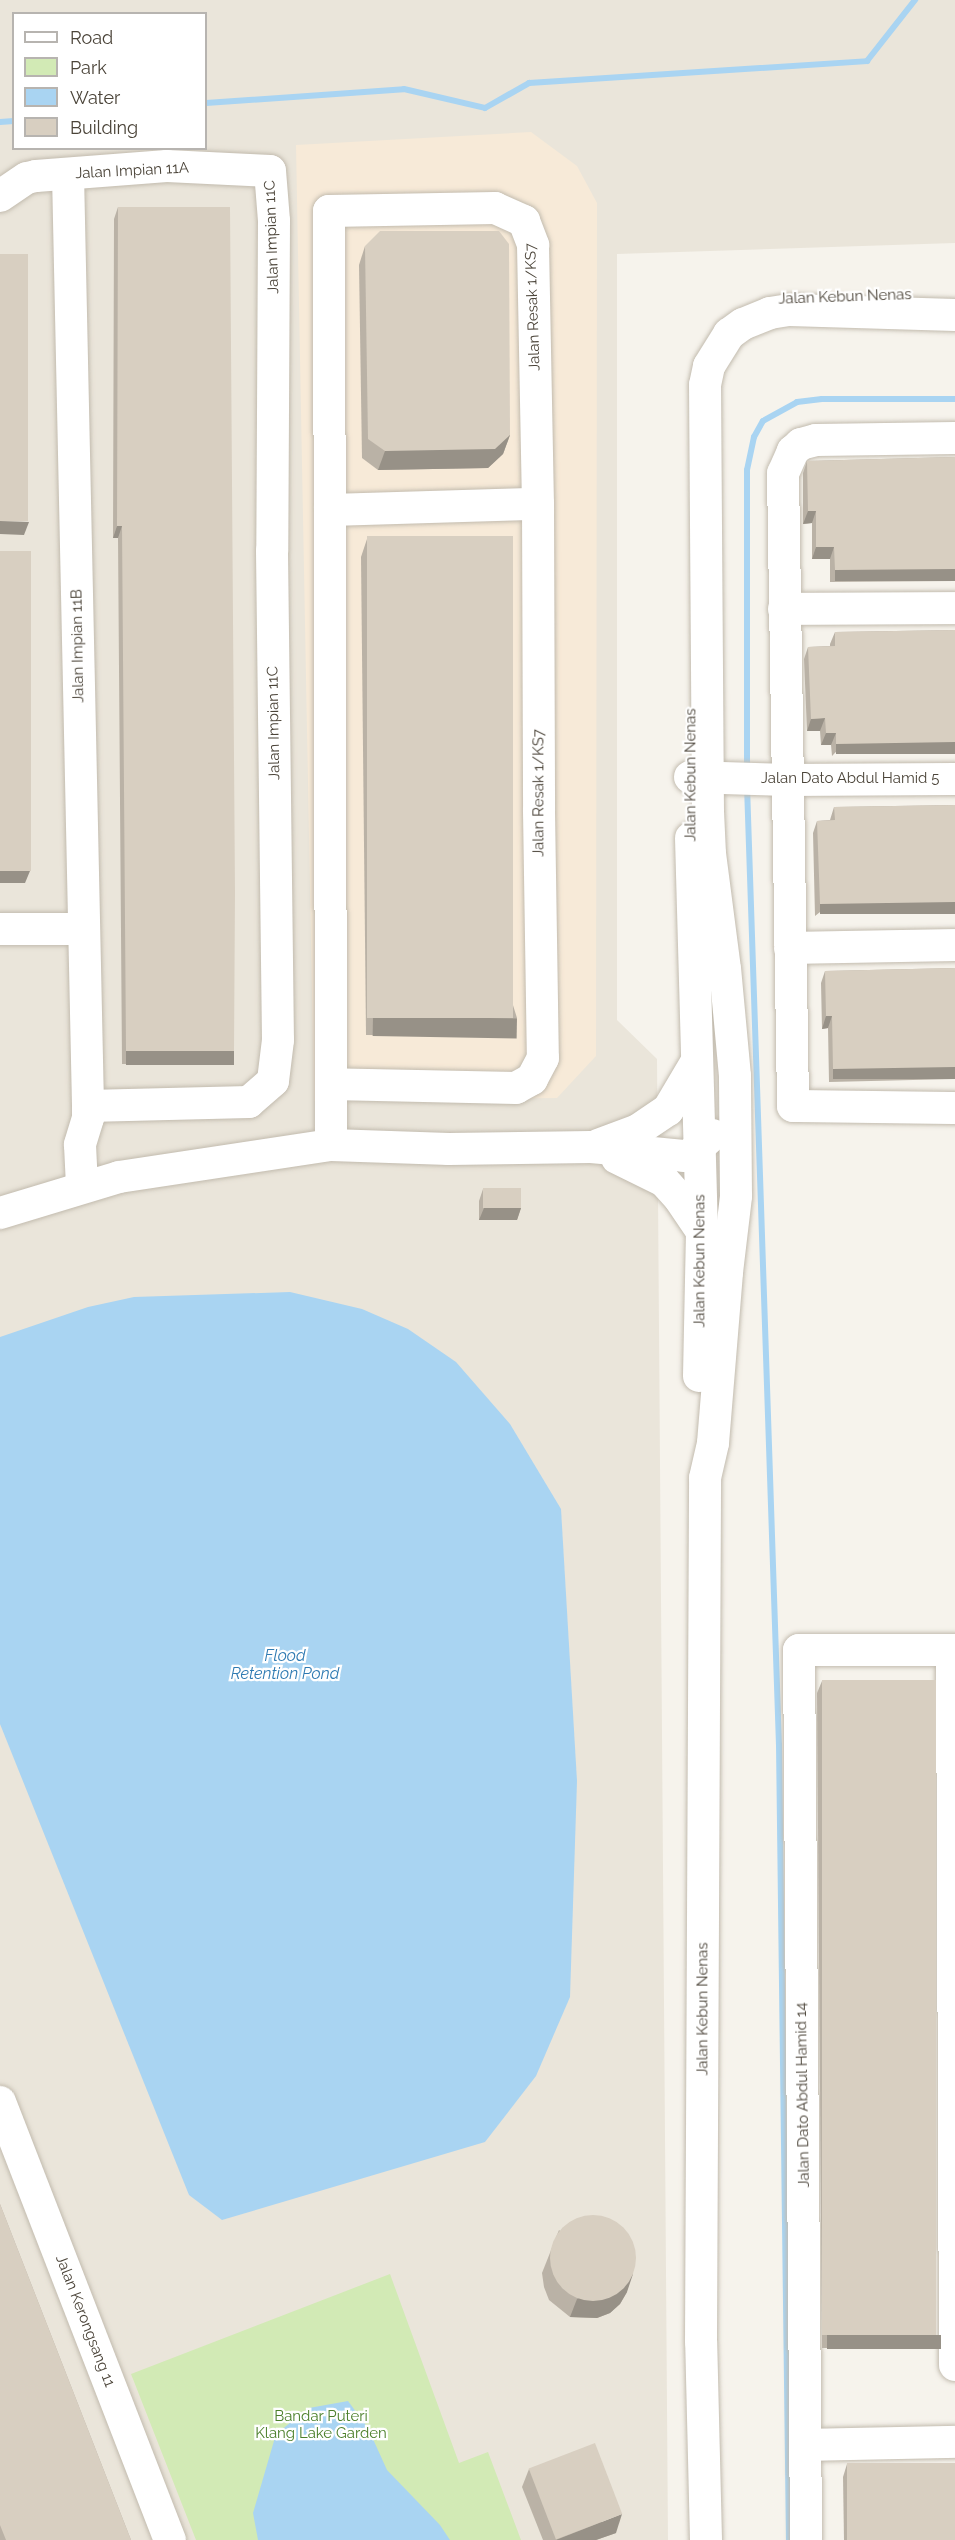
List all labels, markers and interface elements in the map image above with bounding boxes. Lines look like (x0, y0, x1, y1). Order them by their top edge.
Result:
legend (12, 12, 207, 150)
text: Road (70, 27, 113, 48)
text: Park (70, 57, 107, 78)
text: Water (70, 87, 120, 108)
text: Building (70, 117, 138, 138)
street label: Jalan Impian 11A (75, 159, 189, 183)
street label: Jalan Impian 11C (261, 180, 283, 294)
street label: Jalan Resak 1/KS7 (522, 243, 544, 371)
street label: Jalan Kebun Nenas (778, 286, 912, 308)
street label: Jalan Impian 11B (68, 589, 88, 703)
street label: Jalan Impian 11C (264, 666, 284, 780)
street label: Jalan Kebun Nenas (682, 708, 700, 842)
street label: Jalan Resak 1/KS7 (530, 729, 548, 857)
street label: Jalan Dato Abdul Hamid 5 (760, 770, 940, 788)
street label: Jalan Kebun Nenas (691, 1194, 709, 1328)
water label: Flood Retention Pond (231, 1646, 339, 1684)
street label: Jalan Kebun Nenas (694, 1942, 712, 2076)
street label: Jalan Dato Abdul Hamid 14 (792, 2002, 814, 2188)
street label: Jalan Kerongsang 11 (51, 2252, 119, 2390)
park label: Bandar Puteri Klang Lake Garden (255, 2407, 387, 2442)

